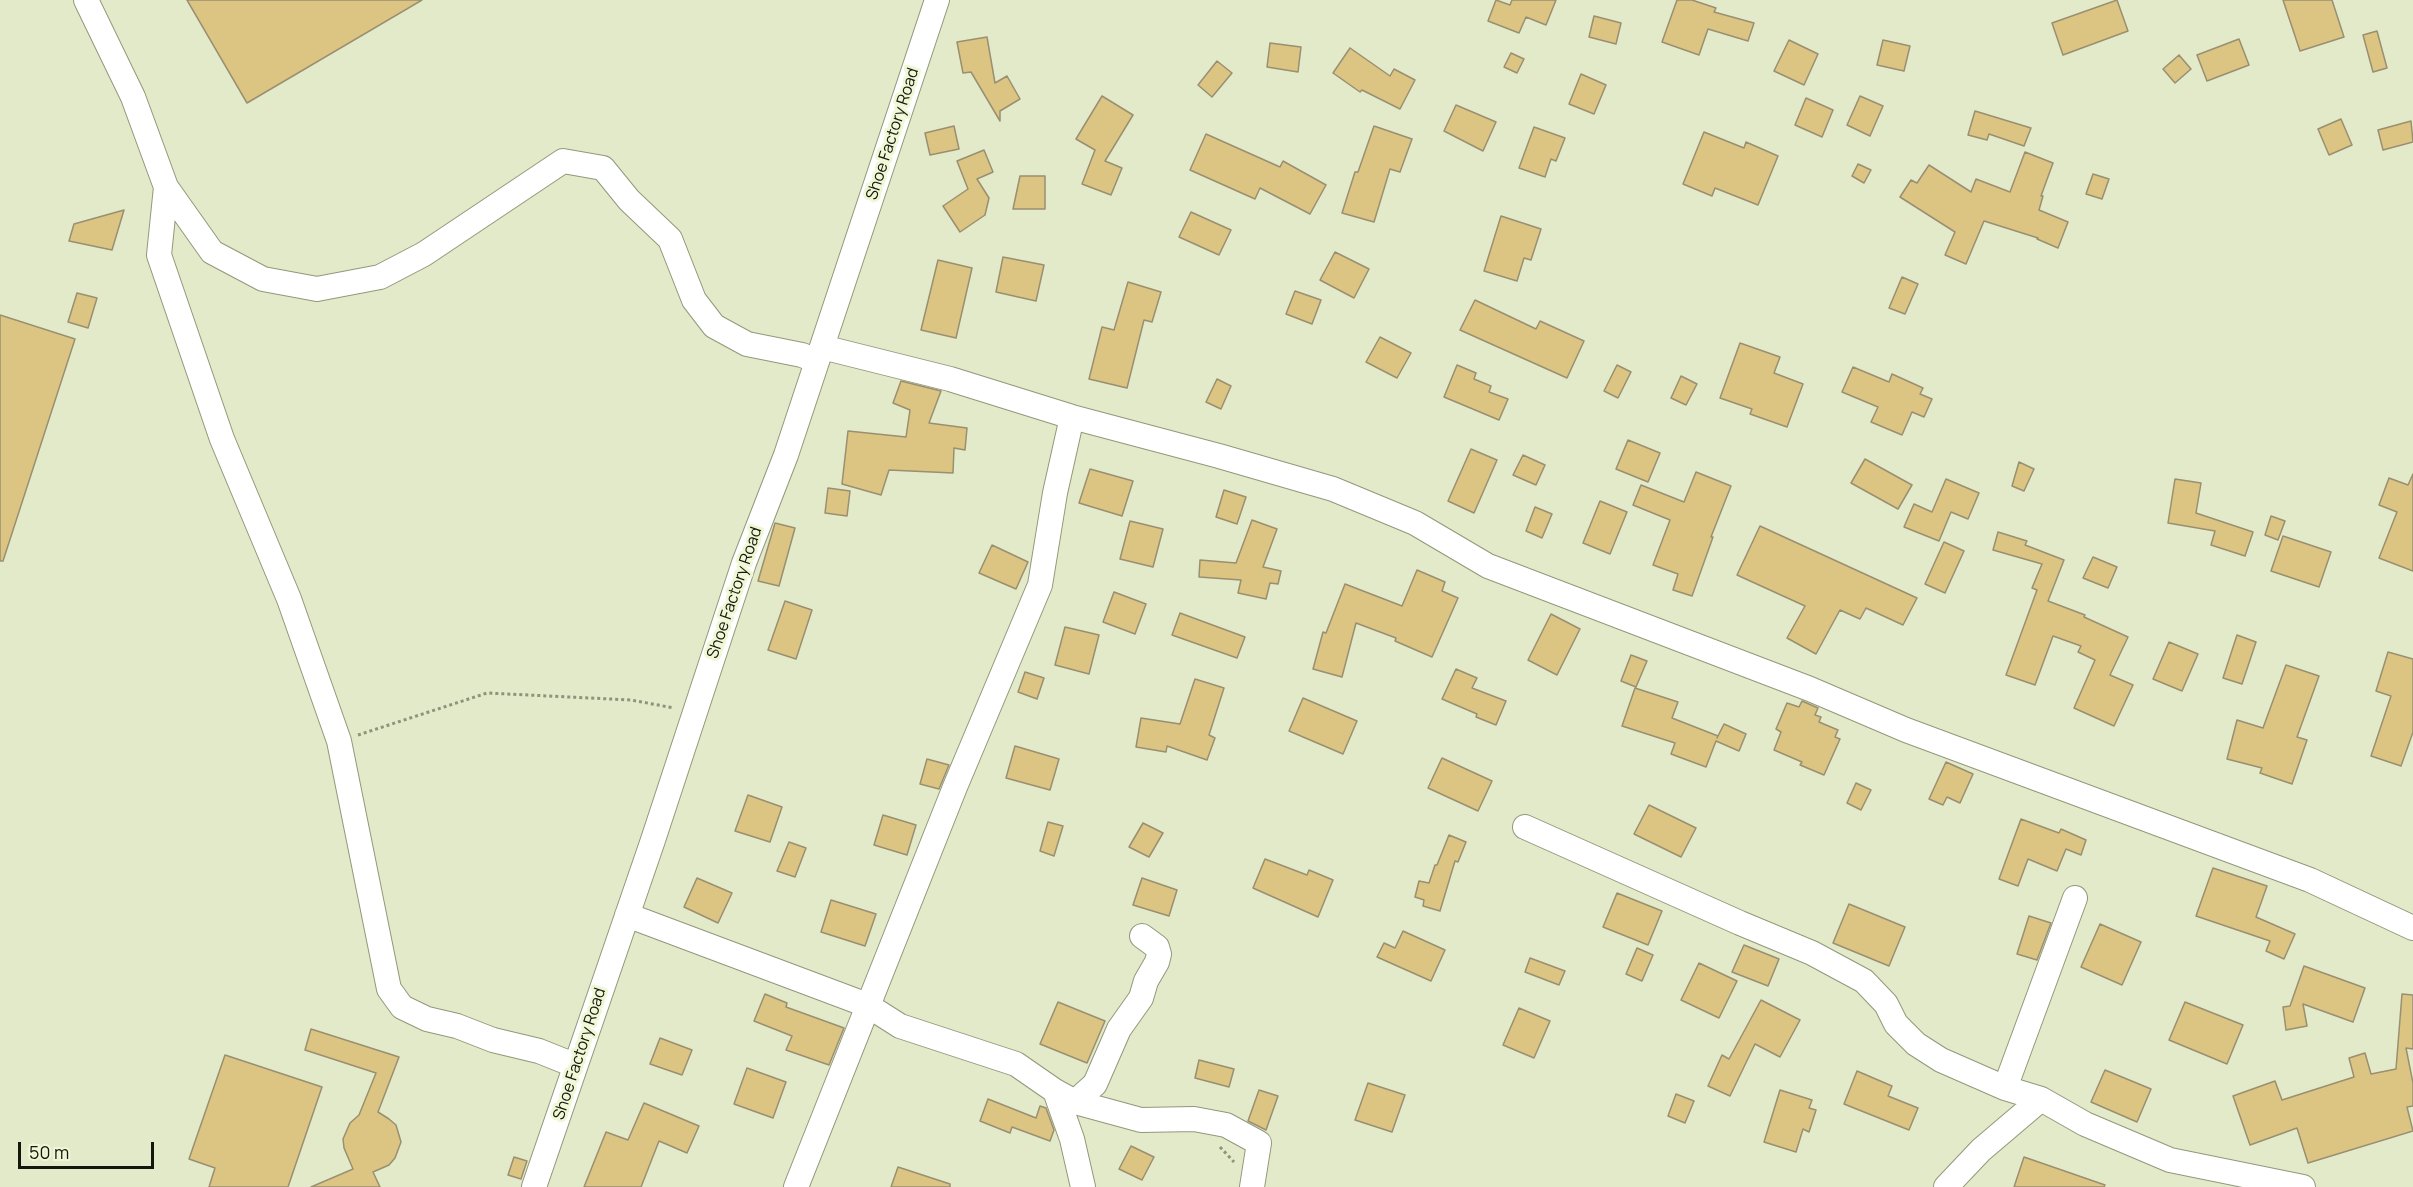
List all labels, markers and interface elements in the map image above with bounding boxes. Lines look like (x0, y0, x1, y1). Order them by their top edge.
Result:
street label: Shoe Factory Road (863, 66, 923, 202)
street label: Shoe Factory Road (704, 525, 766, 661)
street label: Shoe Factory Road (550, 986, 610, 1122)
scale bar (21, 1130, 158, 1168)
text: 50 m (29, 1140, 69, 1164)

